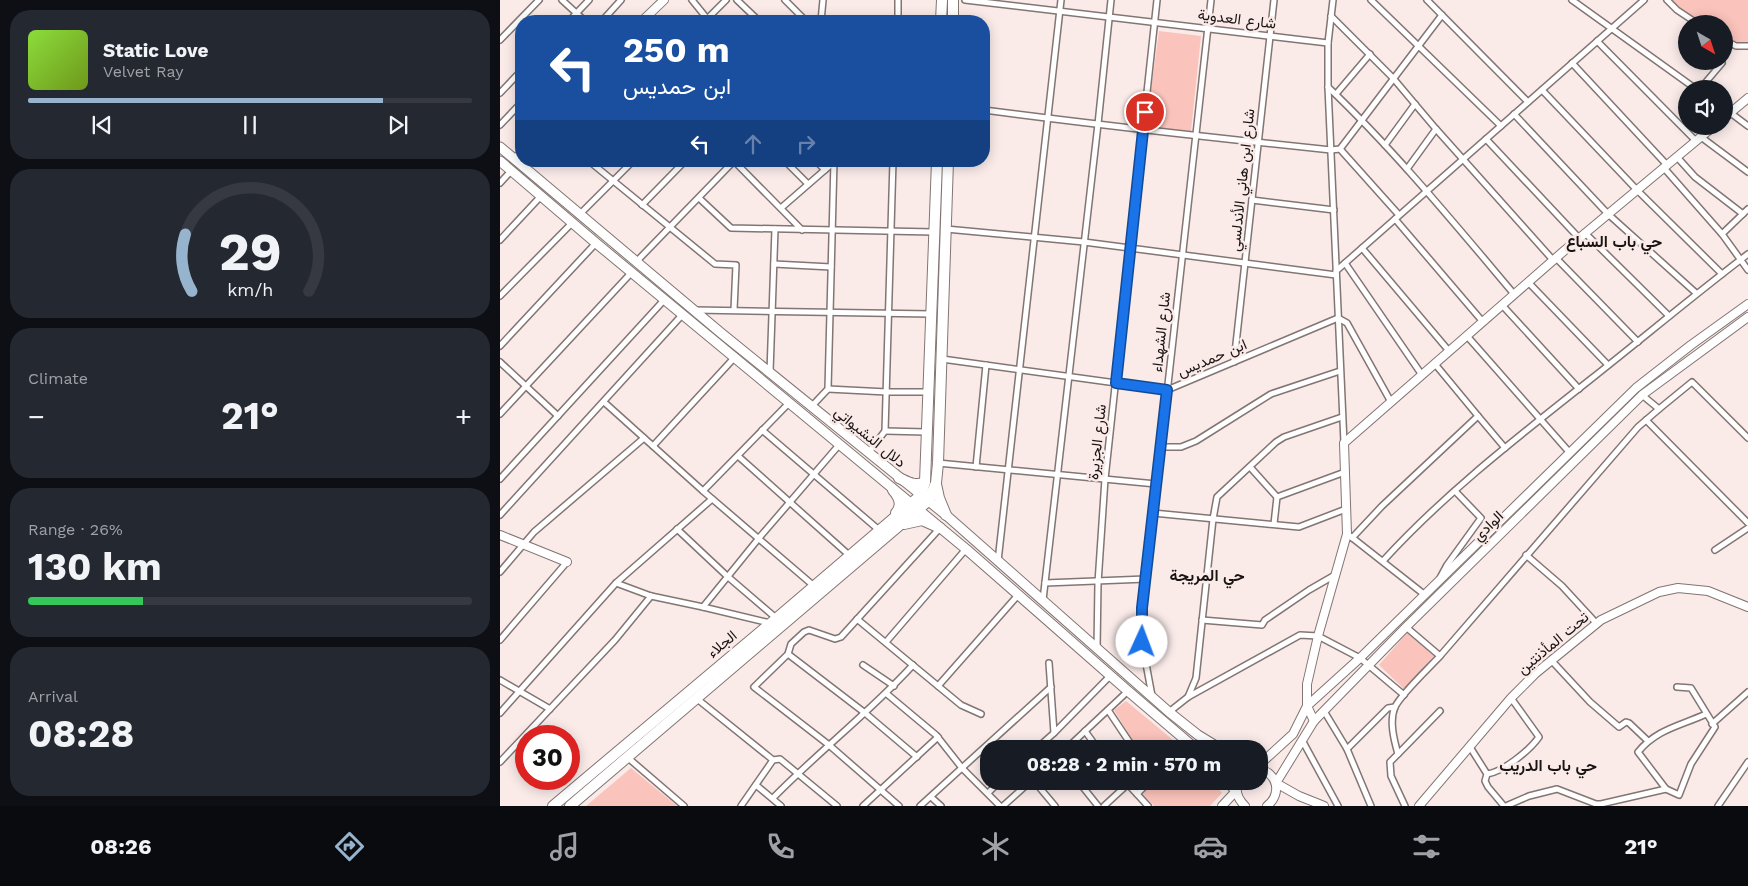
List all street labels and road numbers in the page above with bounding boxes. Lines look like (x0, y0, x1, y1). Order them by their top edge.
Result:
street label: شارع العدوية (1197, 5, 1277, 35)
street label: شارع ابن هاني الأندلسي (1226, 108, 1262, 253)
street label: شارع الشهداء (1148, 291, 1176, 373)
street label: ابن حمديس (1175, 335, 1250, 382)
street label: دلال النشيواتي (828, 403, 909, 474)
street label: شارع الجزيرة (1084, 403, 1112, 481)
street label: الوادي (1469, 507, 1510, 548)
street label: تحت المأذنتين (1514, 608, 1593, 679)
street label: الجلاء (704, 626, 740, 662)

